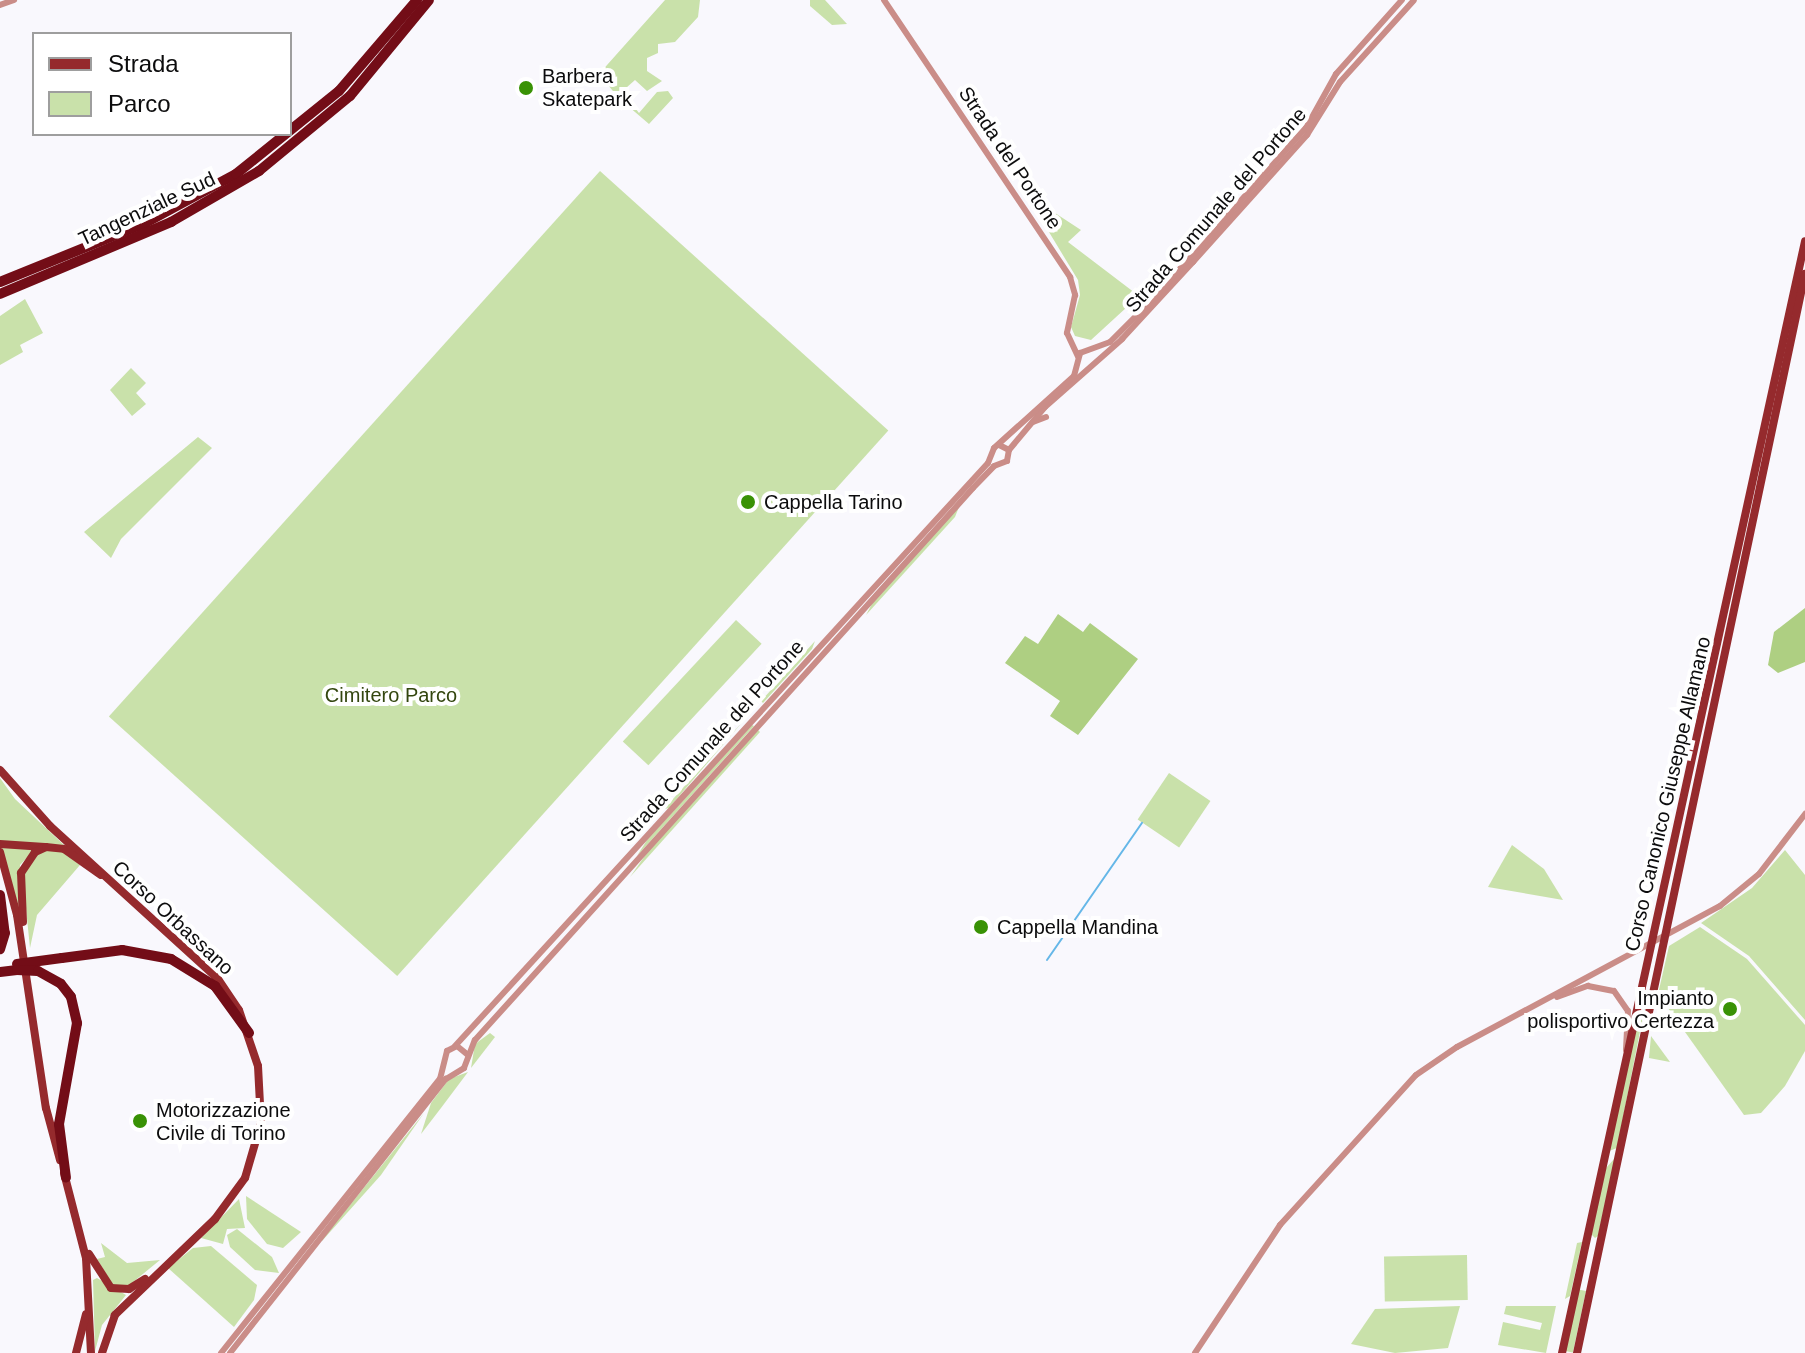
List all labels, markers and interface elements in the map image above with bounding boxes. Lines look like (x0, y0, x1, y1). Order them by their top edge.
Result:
legend (32, 32, 292, 136)
text: Strada (108, 50, 179, 77)
place label: Barbera Skatepark (542, 64, 632, 111)
marker: Barbera Skatepark (517, 79, 535, 97)
street label: Strada del Portone (953, 82, 1067, 234)
text: Parco (108, 90, 171, 117)
street label: Strada Comunale del Portone (1121, 103, 1311, 317)
street label: Tangenziale Sud (75, 167, 219, 251)
place label: Cappella Tarino (764, 490, 903, 514)
marker: Cappella Tarino (739, 493, 757, 511)
street label: Corso Canonico Giuseppe Allamano (1620, 634, 1716, 954)
street label: Strada Comunale del Portone (615, 635, 809, 847)
park label: Cimitero Parco (325, 683, 457, 707)
street label: Corso Orbassano (108, 856, 238, 980)
place label: Cappella Mandina (997, 915, 1158, 939)
marker: Cappella Mandina (972, 918, 990, 936)
place label: Impianto polisportivo Certezza (1527, 986, 1714, 1033)
marker: Impianto polisportivo Certezza (1721, 1000, 1739, 1018)
place label: Motorizzazione Civile di Torino (156, 1098, 291, 1145)
marker: Motorizzazione Civile di Torino (131, 1112, 149, 1130)

